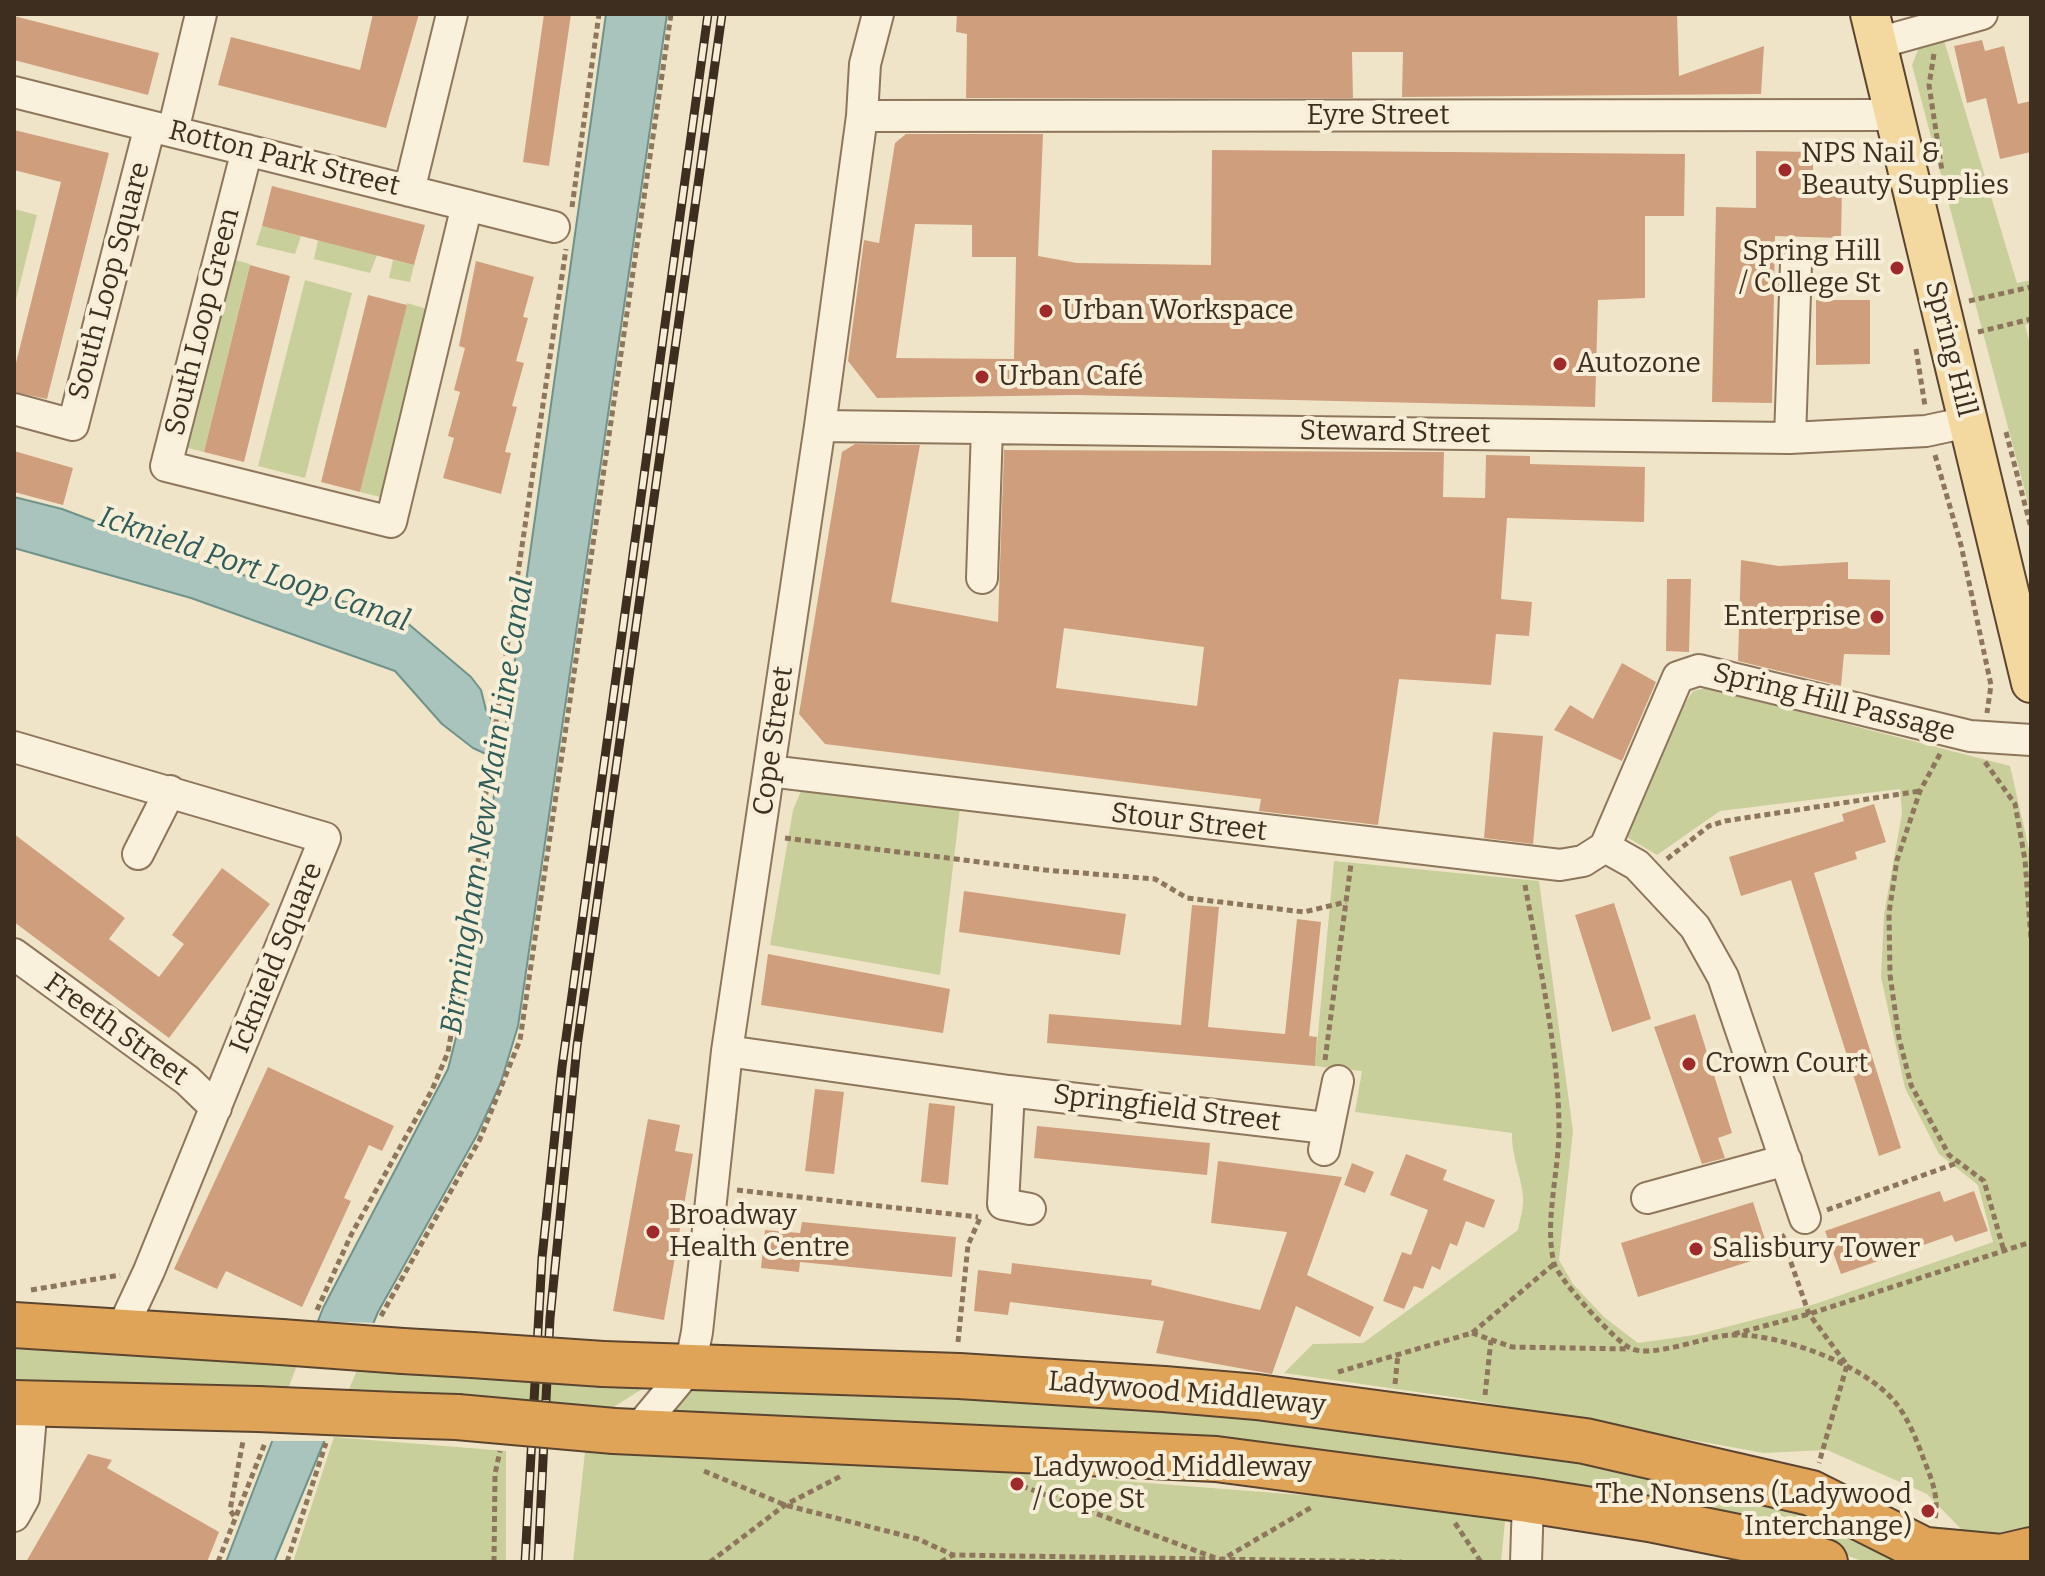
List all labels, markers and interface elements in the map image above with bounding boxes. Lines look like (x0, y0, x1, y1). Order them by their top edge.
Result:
street label: Eyre Street (1306, 99, 1450, 133)
street label: Rotton Park Street (165, 114, 403, 204)
place label: NPS Nail & Beauty Supplies (1801, 137, 2009, 203)
street label: South Loop Square (62, 158, 158, 404)
marker: NPS Nail & Beauty Supplies (1776, 161, 1794, 179)
street label: South Loop Green (159, 205, 247, 439)
place label: Spring Hill / College St (1739, 235, 1881, 301)
marker: Spring Hill / College St (1888, 259, 1906, 277)
street label: Spring Hill (1917, 278, 1983, 420)
place label: Urban Workspace (1062, 294, 1294, 328)
marker: Urban Workspace (1037, 302, 1055, 320)
place label: Autozone (1576, 347, 1701, 381)
marker: Autozone (1551, 355, 1569, 373)
place label: Urban Café (998, 360, 1143, 394)
marker: Urban Café (973, 368, 991, 386)
street label: Steward Street (1299, 415, 1491, 451)
water label: Icknield Port Loop Canal (94, 500, 414, 640)
water label: Birmingham New Main Line Canal (434, 575, 542, 1037)
place label: Enterprise (1723, 600, 1861, 634)
marker: Enterprise (1868, 608, 1886, 626)
street label: Spring Hill Passage (1709, 657, 1959, 749)
street label: Cope Street (747, 664, 801, 818)
street label: Stour Street (1109, 797, 1269, 849)
street label: Icknield Square (223, 858, 331, 1058)
street label: Freeth Street (38, 967, 194, 1093)
place label: Crown Court (1705, 1047, 1868, 1081)
marker: Crown Court (1680, 1055, 1698, 1073)
street label: Springfield Street (1051, 1078, 1283, 1140)
place label: Broadway Health Centre (669, 1199, 850, 1265)
marker: Broadway Health Centre (644, 1223, 662, 1241)
place label: Salisbury Tower (1712, 1232, 1920, 1266)
marker: Salisbury Tower (1687, 1240, 1705, 1258)
street label: Ladywood Middleway (1047, 1365, 1327, 1423)
place label: Ladywood Middleway / Cope St (1033, 1451, 1312, 1517)
marker: Ladywood Middleway / Cope St (1008, 1475, 1026, 1493)
place label: The Nonsens (Ladywood Interchange) (1595, 1478, 1912, 1544)
marker: The Nonsens (Ladywood Interchange) (1919, 1502, 1937, 1520)

